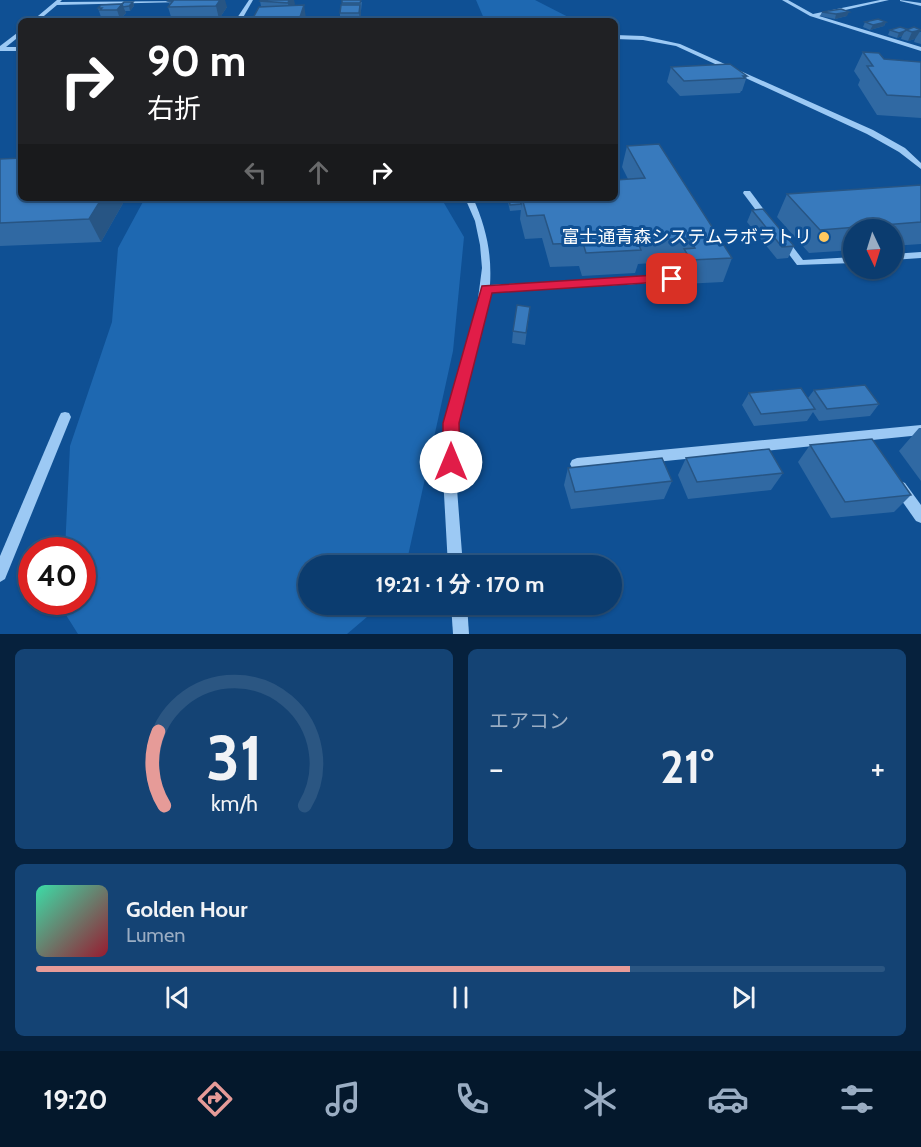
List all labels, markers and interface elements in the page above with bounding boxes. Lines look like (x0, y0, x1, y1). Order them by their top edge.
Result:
text: 90 m (147, 35, 246, 87)
icon: right (48, 42, 126, 120)
text: 右折 (147, 92, 201, 125)
icon: left (239, 156, 272, 189)
icon: ahead (302, 156, 335, 189)
icon: right (365, 156, 398, 189)
north arrow (843, 219, 903, 279)
map controls (843, 219, 903, 279)
place label: 富士通青森システムラボラトリ (561, 226, 812, 248)
marker: 富士通青森システムラボラトリ (817, 230, 831, 244)
pin (646, 253, 697, 304)
icon: arrive (655, 262, 688, 295)
position arrow (419, 430, 483, 494)
speed limit sign: 40 (18, 537, 96, 615)
text: 19:21 · 1 分 · 170 m (376, 571, 544, 598)
text: エアコン (489, 709, 569, 733)
text: 31 (206, 720, 262, 796)
text: 21° (660, 740, 714, 794)
text: − (489, 748, 504, 788)
text: + (870, 748, 885, 788)
text: km/h (211, 790, 257, 816)
text: Golden Hour (126, 896, 247, 923)
text: Lumen (126, 923, 185, 947)
icon: previous (161, 981, 194, 1014)
icon: pause (444, 981, 477, 1014)
icon: next (727, 981, 760, 1014)
icon: directions (194, 1078, 236, 1120)
icon: music (322, 1078, 364, 1120)
icon: phone (451, 1078, 493, 1120)
icon: climate (579, 1078, 621, 1120)
icon: car (707, 1078, 749, 1120)
icon: filters (836, 1078, 878, 1120)
text: 19:20 (43, 1083, 108, 1116)

